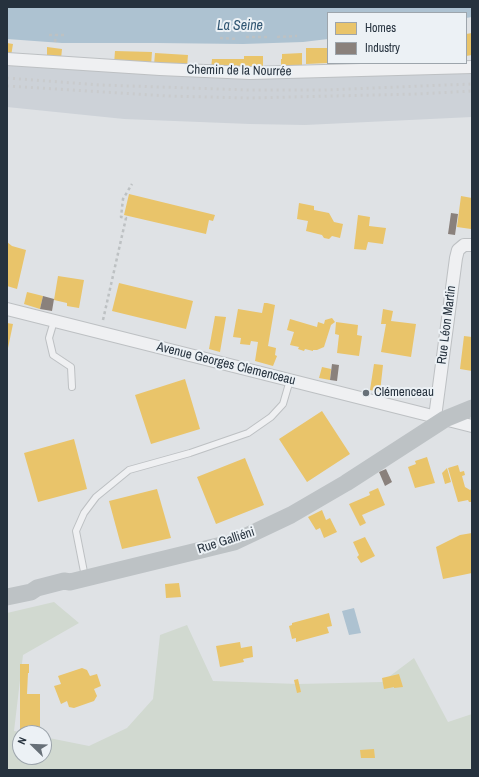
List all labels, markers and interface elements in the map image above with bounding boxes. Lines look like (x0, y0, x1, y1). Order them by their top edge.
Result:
legend (327, 12, 467, 64)
water label: La Seine (217, 18, 263, 34)
text: Homes (365, 20, 396, 36)
text: Industry (365, 40, 400, 56)
street label: Chemin de la Nourrée (186, 62, 292, 80)
street label: Rue Léon Martin (434, 285, 460, 365)
street label: Avenue Georges Clemenceau (155, 339, 297, 389)
place label: Clémenceau (374, 385, 434, 401)
marker: Clémenceau (361, 388, 371, 398)
street label: Rue Galliéni (195, 524, 257, 558)
north arrow (12, 725, 52, 765)
text: N (14, 735, 30, 746)

